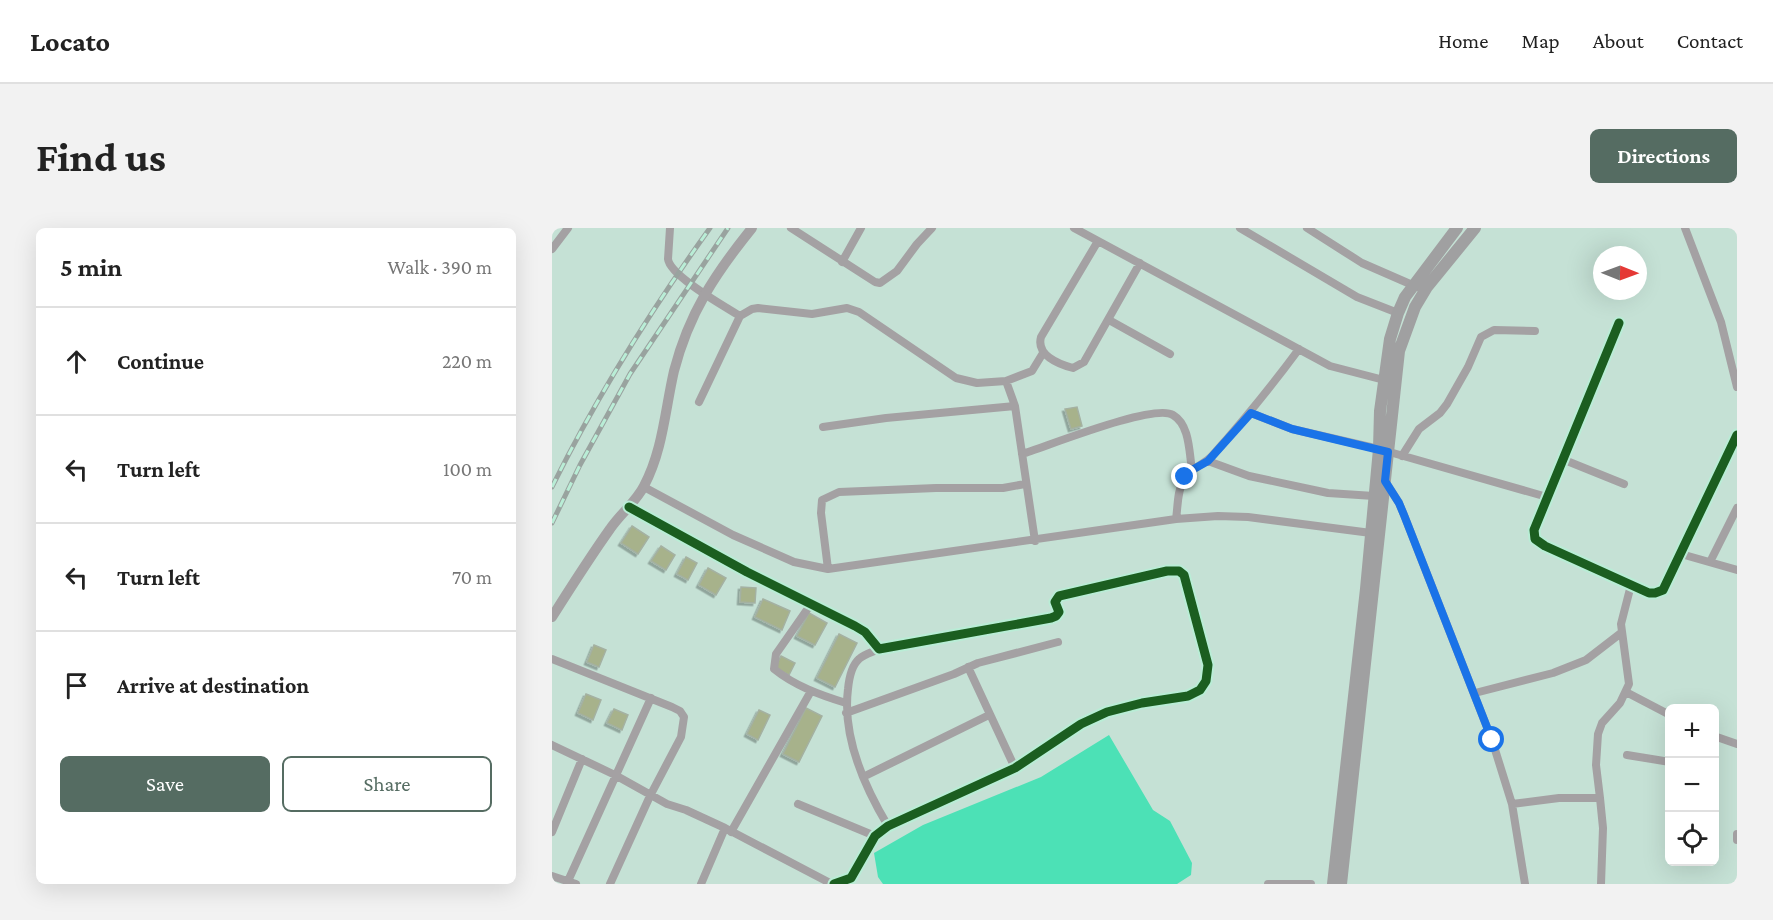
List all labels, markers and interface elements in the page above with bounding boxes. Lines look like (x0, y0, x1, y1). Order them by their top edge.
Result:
text: Locato (30, 26, 110, 57)
text: Home (1438, 29, 1488, 53)
text: Map (1521, 29, 1560, 53)
text: About (1593, 29, 1644, 53)
text: Contact (1677, 29, 1743, 53)
button: Directions (1590, 129, 1737, 183)
text: Find us (36, 133, 166, 180)
north arrow (1593, 246, 1647, 300)
text: 5 min (60, 253, 122, 282)
text: Walk · 390 m (387, 256, 492, 278)
icon: ahead (60, 345, 93, 378)
text: Continue (117, 349, 204, 374)
text: 220 m (442, 350, 492, 372)
icon: left (60, 453, 93, 486)
text: Turn left (117, 457, 200, 482)
text: 100 m (443, 458, 492, 480)
route end (1171, 463, 1197, 489)
icon: left (60, 561, 93, 594)
text: Turn left (117, 565, 200, 590)
text: 70 m (452, 566, 492, 588)
icon: arrive (60, 669, 93, 702)
text: Arrive at destination (117, 673, 309, 698)
map controls (1665, 704, 1719, 866)
button: + (1665, 704, 1719, 758)
route start (1478, 726, 1504, 752)
button: Save (60, 756, 270, 812)
button: Share (282, 756, 492, 812)
button: − (1665, 758, 1719, 812)
button: locate (1665, 812, 1719, 866)

